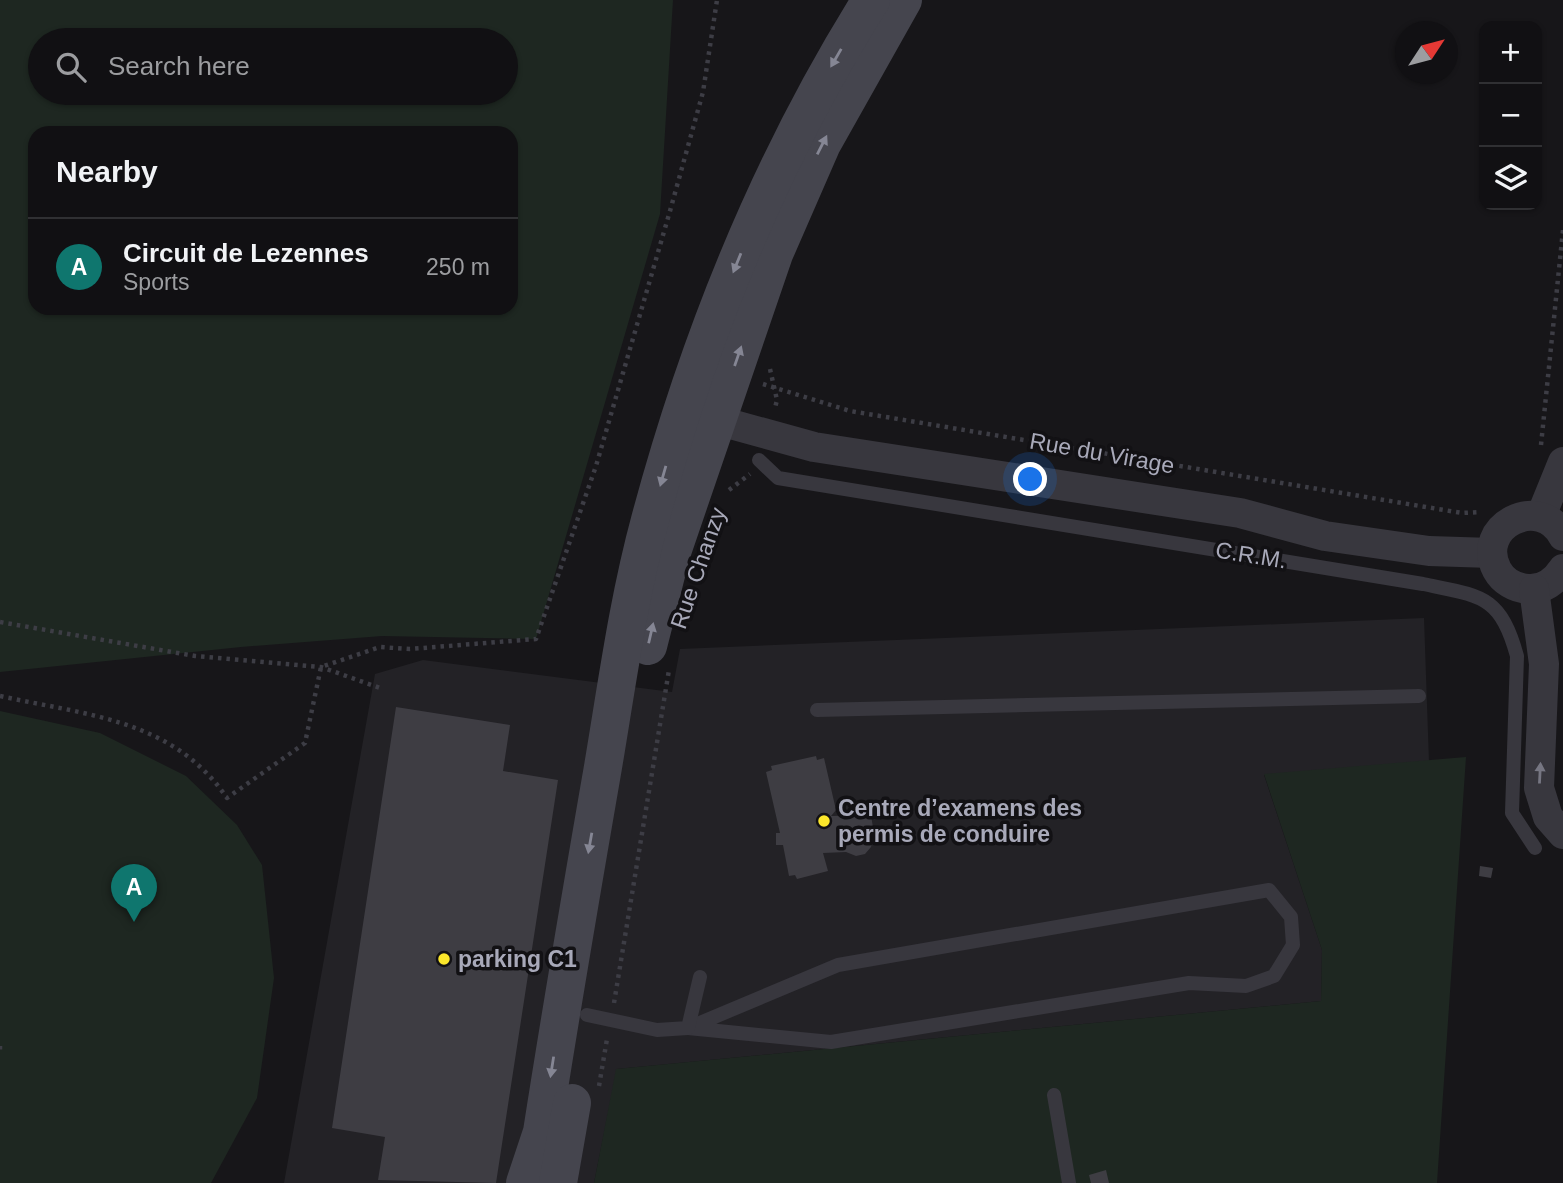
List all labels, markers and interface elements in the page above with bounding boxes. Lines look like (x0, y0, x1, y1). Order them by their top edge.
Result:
north arrow (1395, 21, 1458, 84)
map controls (1479, 21, 1542, 210)
button: + (1479, 21, 1542, 84)
search box (28, 28, 518, 105)
icon: search (52, 48, 90, 86)
one-way arrow (829, 49, 842, 68)
text: Search here (108, 51, 250, 81)
button: − (1479, 84, 1542, 147)
one-way arrow (816, 135, 828, 155)
button: layers (1479, 147, 1542, 210)
text: Nearby (56, 155, 158, 188)
text: Circuit de Lezennes (123, 238, 369, 268)
one-way arrow (731, 252, 742, 273)
text: A (71, 254, 87, 280)
text: 250 m (426, 254, 490, 280)
text: Sports (123, 269, 189, 295)
one-way arrow (733, 345, 744, 366)
street label: Rue du Virage (1028, 427, 1176, 479)
your location (1013, 462, 1047, 496)
one-way arrow (657, 466, 667, 487)
street label: Rue Chanzy (665, 503, 731, 632)
street label: C.R.M. (1214, 537, 1288, 573)
one-way arrow (646, 622, 657, 644)
one-way arrow (1535, 762, 1546, 784)
place label: Centre d’examens des permis de conduire (838, 795, 1082, 847)
marker: Centre d’examens des permis de conduire (816, 813, 832, 829)
one-way arrow (584, 832, 595, 854)
pin: A (111, 864, 157, 922)
place label: parking C1 (458, 946, 577, 972)
marker: parking C1 (436, 951, 452, 967)
one-way arrow (546, 1057, 557, 1079)

